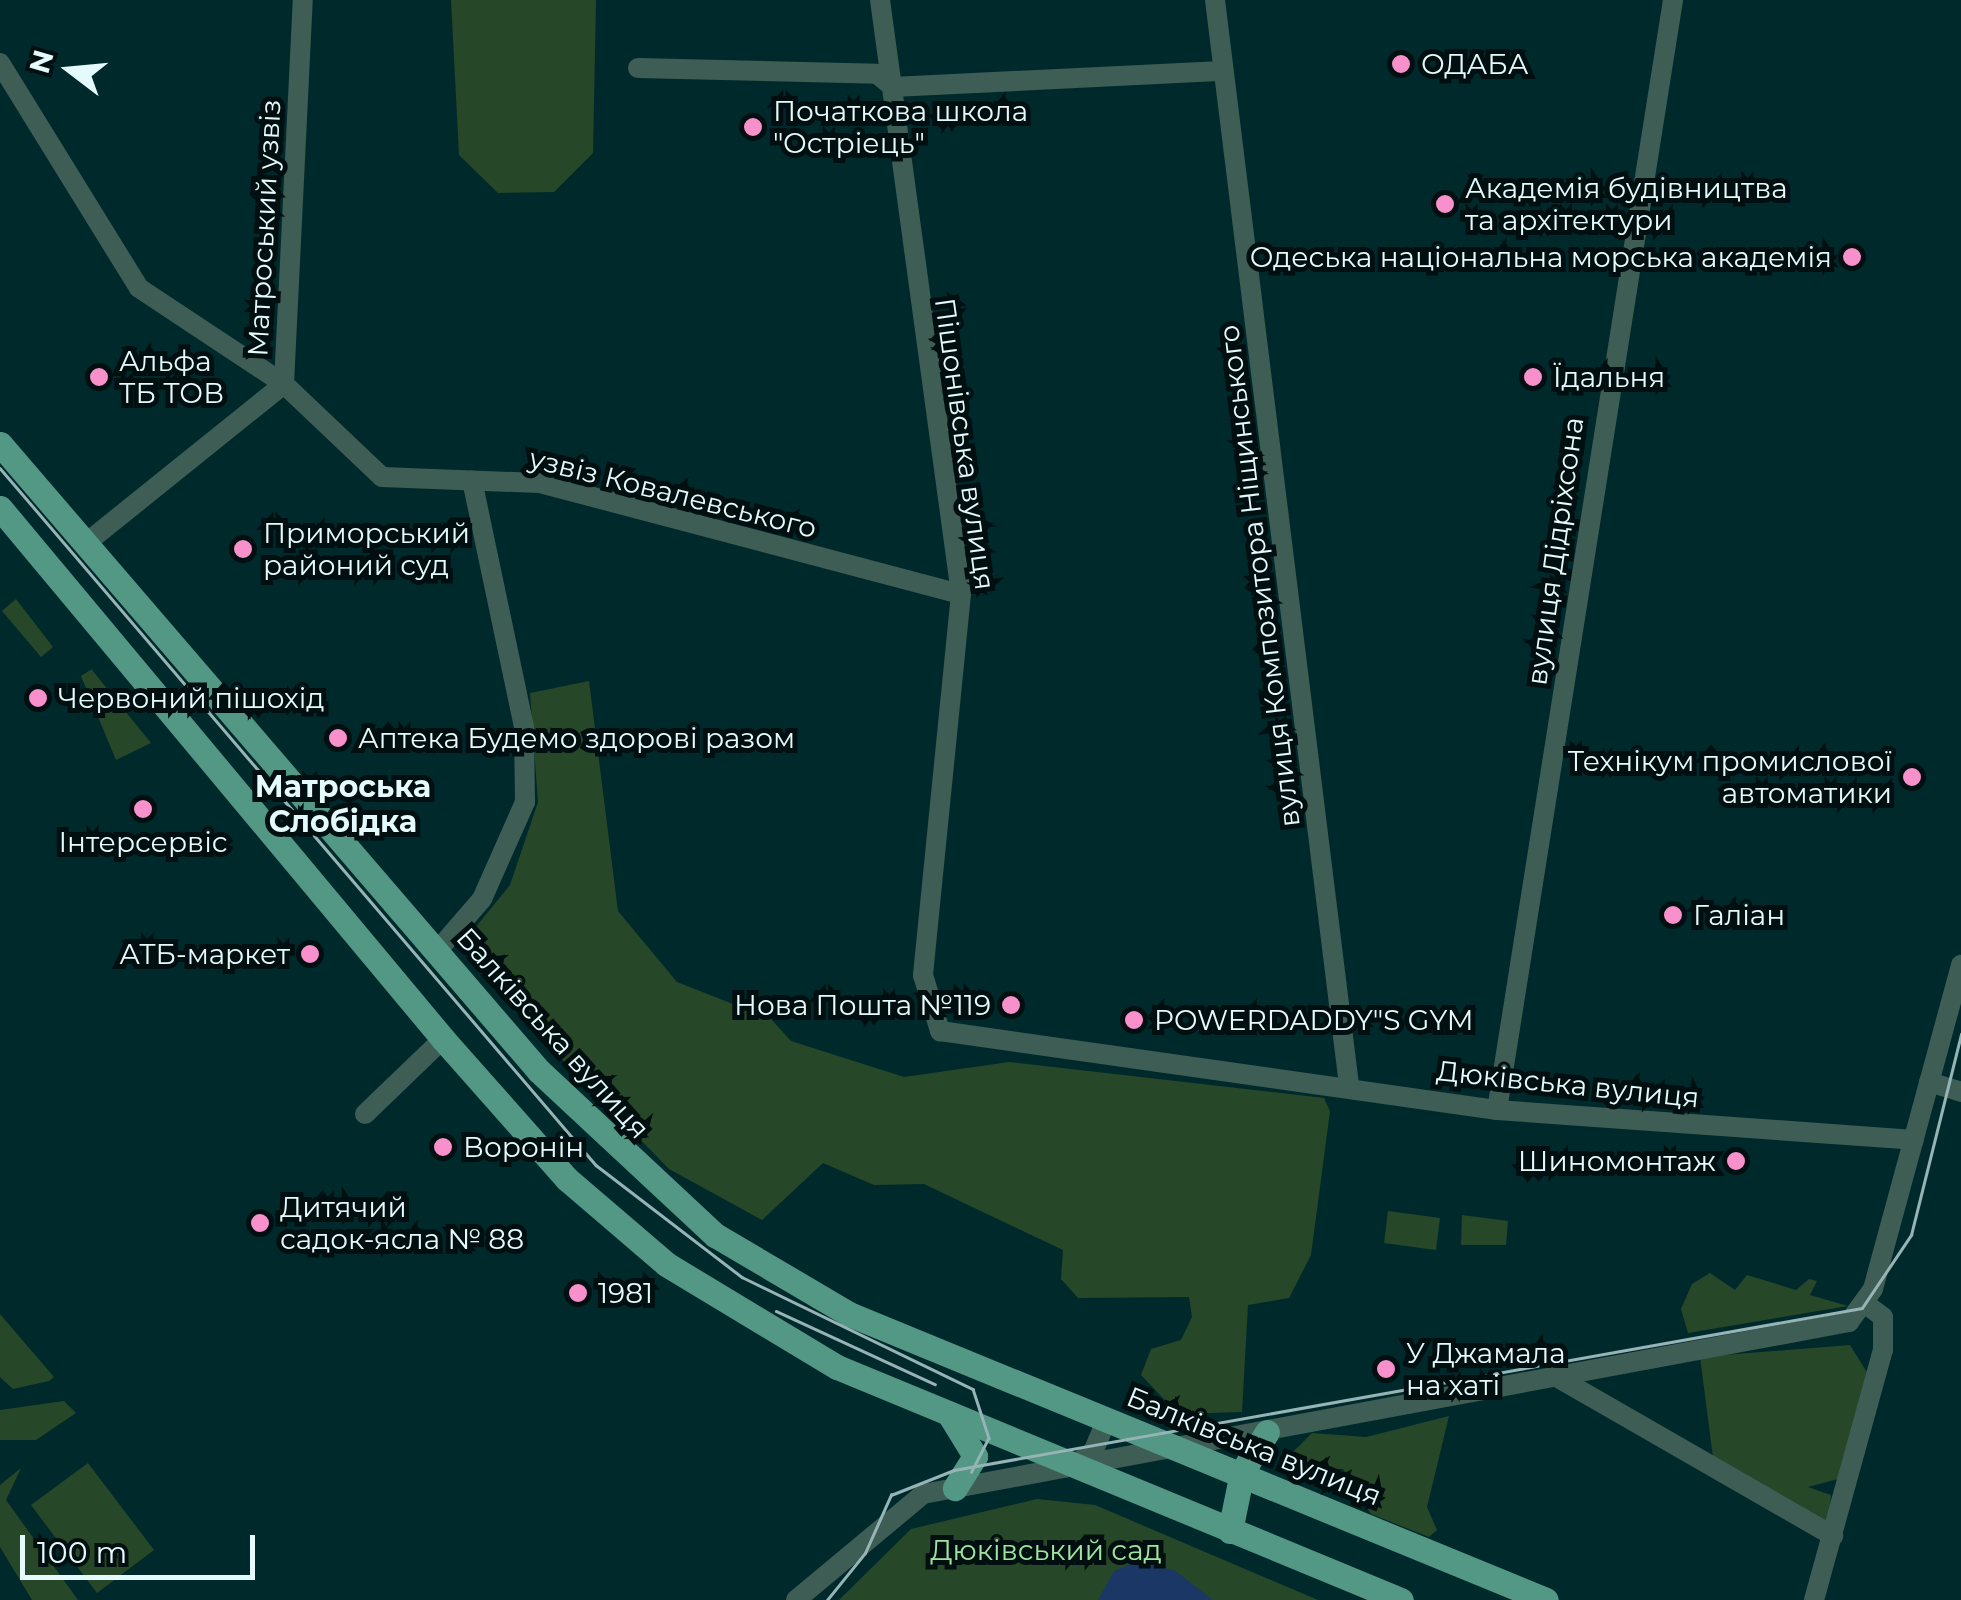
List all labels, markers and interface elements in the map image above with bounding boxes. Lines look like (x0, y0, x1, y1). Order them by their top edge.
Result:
north arrow (20, 20, 120, 120)
text: N (22, 46, 61, 77)
place label: ОДАБА (1421, 47, 1528, 81)
marker: ОДАБА (1390, 53, 1412, 75)
place label: Початкова школа "Остріець" (773, 94, 1028, 160)
street label: Матроський узвіз (240, 99, 288, 357)
marker: Початкова школа "Остріець" (742, 116, 764, 138)
place label: Академія будівництва та архітектури (1465, 171, 1788, 237)
marker: Академія будівництва та архітектури (1434, 193, 1456, 215)
place label: Одеська національна морська академія (1250, 240, 1832, 274)
marker: Одеська національна морська академія (1841, 246, 1863, 268)
street label: Пішонівська вулиця (928, 296, 1002, 592)
street label: вулиця Композитора Ніщинського (1212, 323, 1306, 829)
place label: Альфа ТБ ТОВ (119, 344, 224, 410)
place label: Їдальня (1553, 360, 1665, 394)
marker: Альфа ТБ ТОВ (88, 366, 110, 388)
marker: Їдальня (1522, 366, 1544, 388)
street label: вулиця Дідріхсона (1520, 415, 1590, 687)
street label: узвіз Ковалевського (526, 441, 820, 545)
place label: Приморський районий суд (263, 516, 470, 582)
marker: Приморський районий суд (232, 538, 254, 560)
place label: Червоний пішохід (58, 681, 325, 715)
marker: Червоний пішохід (27, 687, 49, 709)
place label: Аптека Будемо здорові разом (358, 721, 795, 755)
marker: Аптека Будемо здорові разом (327, 727, 349, 749)
place label: Технікум промислової автоматики (1568, 744, 1892, 810)
marker: Технікум промислової автоматики (1901, 766, 1923, 788)
district label: Матроська Слобідка (255, 769, 431, 840)
marker: Інтерсервіс (132, 798, 154, 820)
place label: Інтерсервіс (58, 825, 228, 859)
place label: Галіан (1693, 898, 1785, 932)
marker: Галіан (1662, 904, 1684, 926)
street label: Балківська вулиця (450, 921, 656, 1145)
place label: АТБ-маркет (119, 937, 290, 971)
marker: АТБ-маркет (299, 943, 321, 965)
place label: Нова Пошта №119 (734, 988, 991, 1022)
marker: Нова Пошта №119 (1000, 994, 1022, 1016)
place label: POWERDADDY"S GYM (1154, 1003, 1474, 1037)
marker: POWERDADDY"S GYM (1123, 1009, 1145, 1031)
street label: Дюківська вулиця (1435, 1054, 1701, 1114)
place label: Воронін (463, 1130, 584, 1164)
marker: Воронін (432, 1136, 454, 1158)
place label: Шиномонтаж (1518, 1144, 1716, 1178)
marker: Шиномонтаж (1725, 1150, 1747, 1172)
place label: Дитячий садок-ясла № 88 (280, 1190, 524, 1256)
marker: Дитячий садок-ясла № 88 (249, 1212, 271, 1234)
place label: 1981 (598, 1276, 653, 1310)
marker: 1981 (567, 1282, 589, 1304)
place label: У Джамала на хаті (1406, 1336, 1566, 1402)
marker: У Джамала на хаті (1375, 1358, 1397, 1380)
street label: Балківська вулиця (1122, 1380, 1386, 1512)
scale bar (25, 1515, 260, 1577)
park label: Дюківський сад (930, 1533, 1162, 1567)
text: 100 m (37, 1534, 127, 1571)

